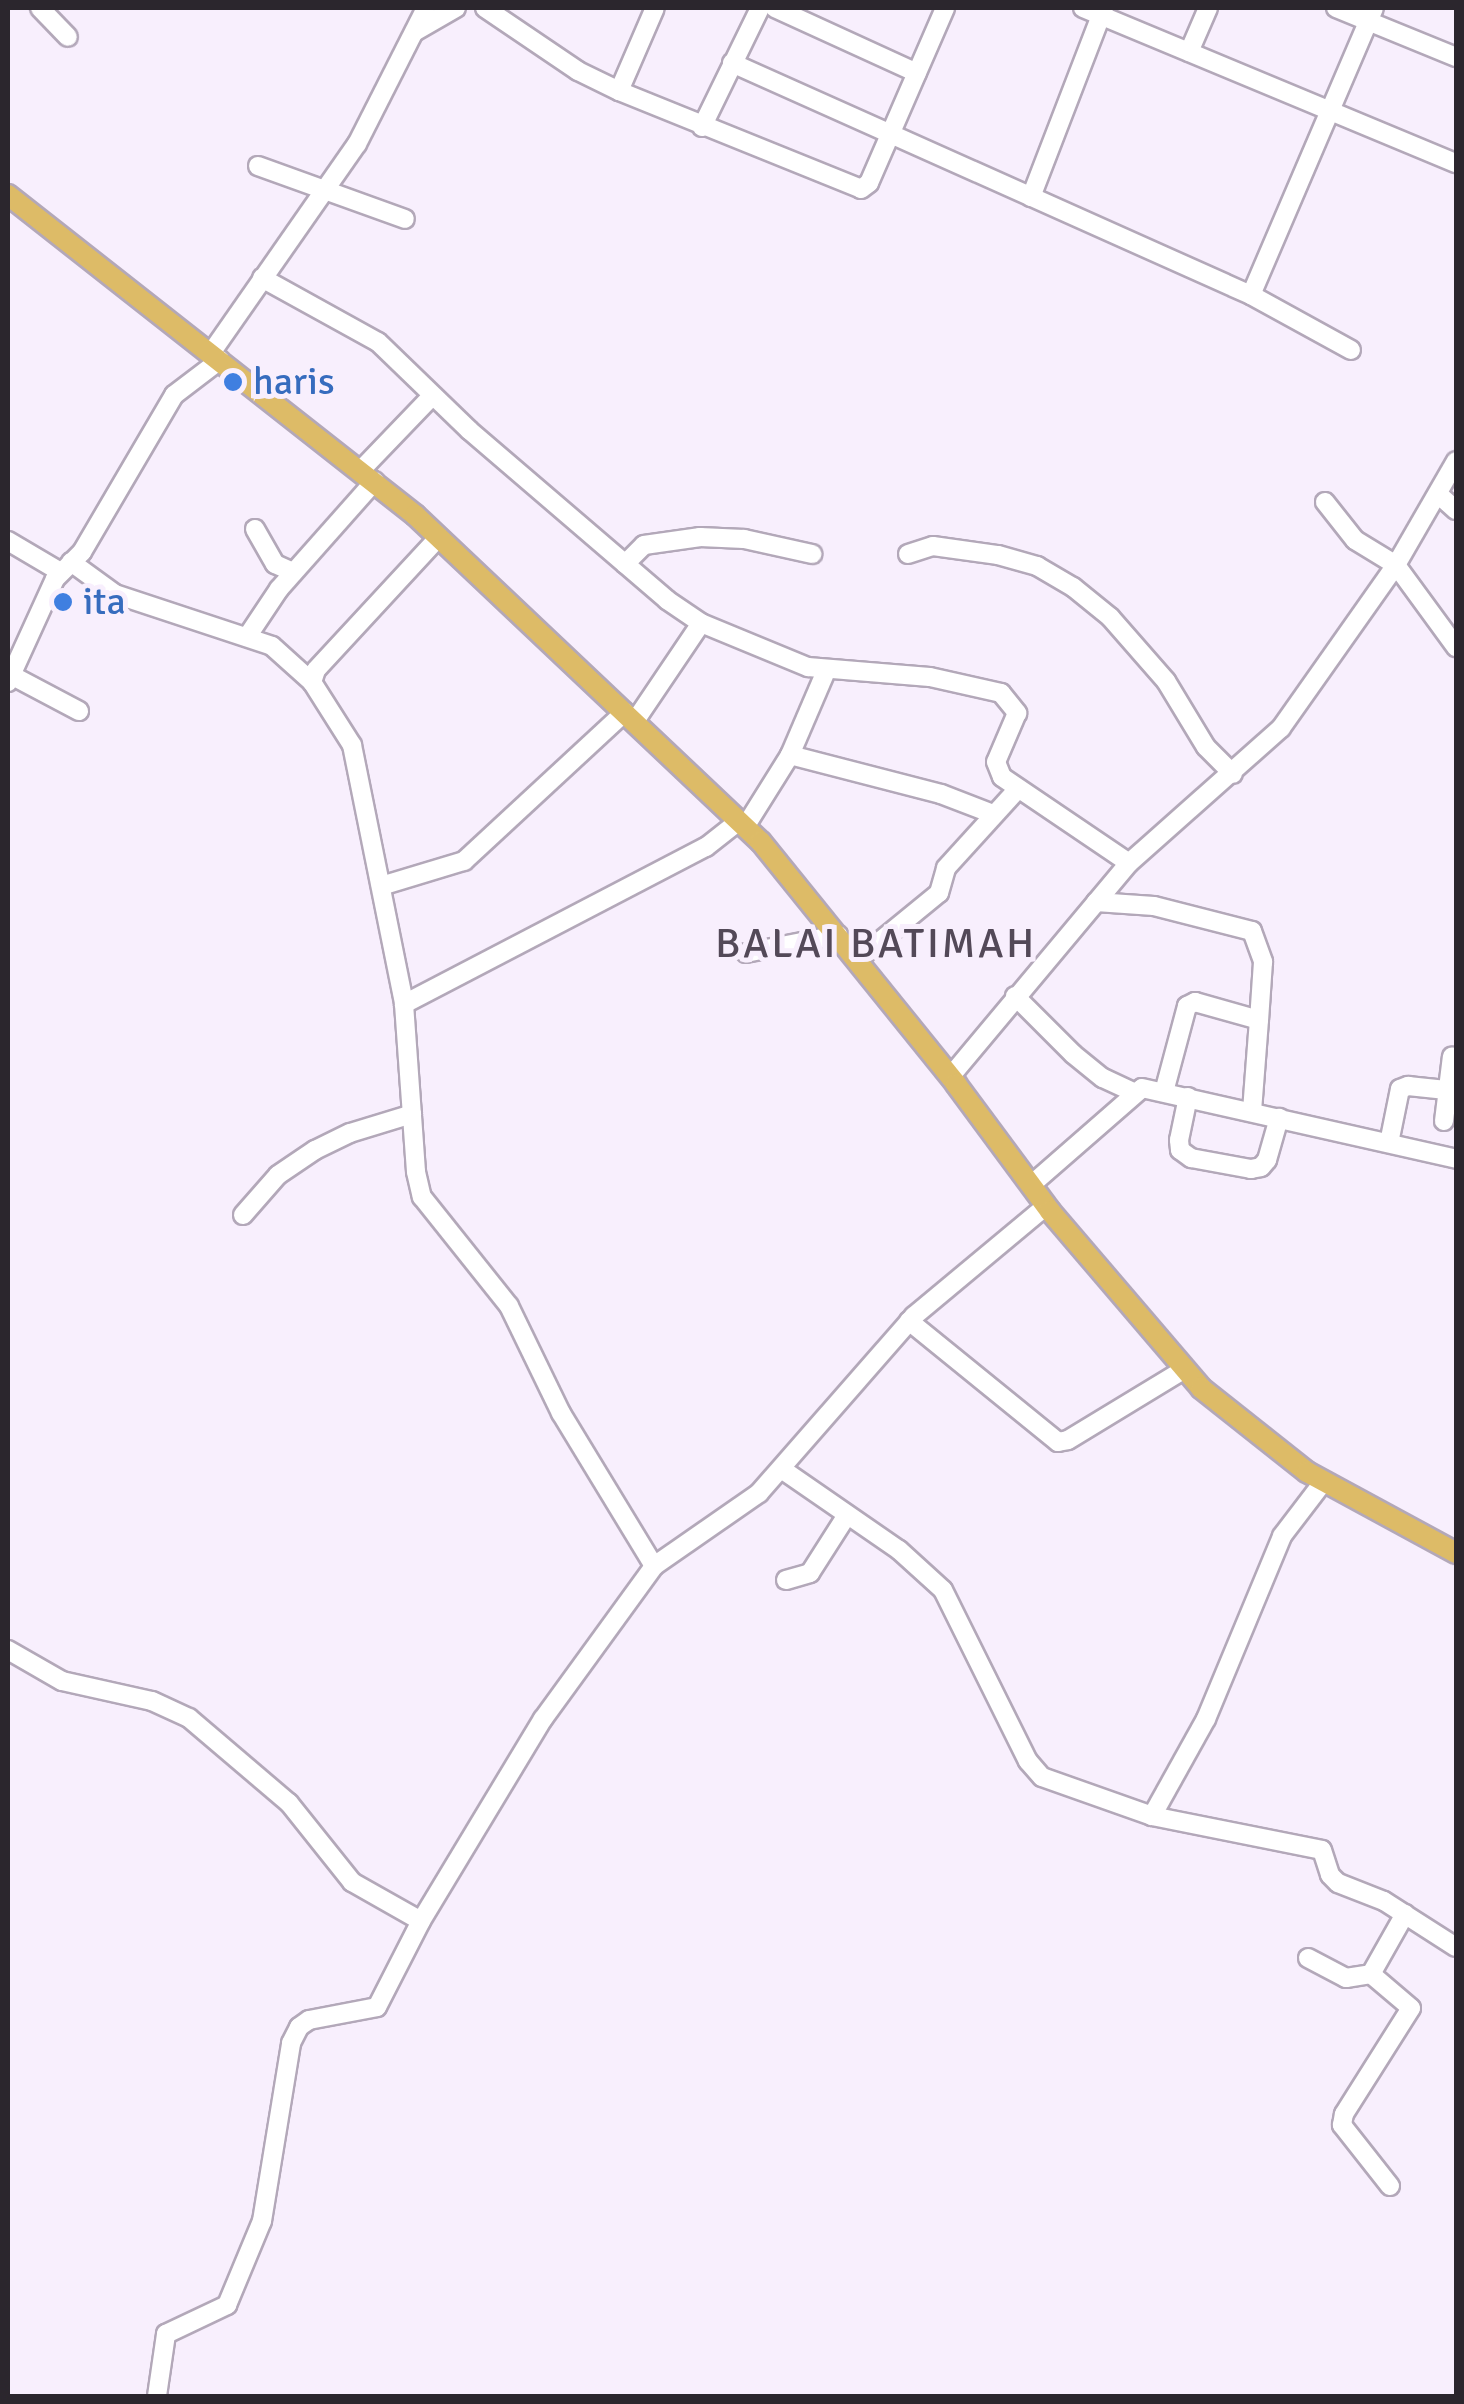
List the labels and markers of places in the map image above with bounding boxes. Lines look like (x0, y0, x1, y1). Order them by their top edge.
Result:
place label: haris (253, 359, 335, 405)
marker: haris (222, 371, 244, 393)
place label: ita (83, 579, 126, 625)
marker: ita (52, 591, 74, 613)

